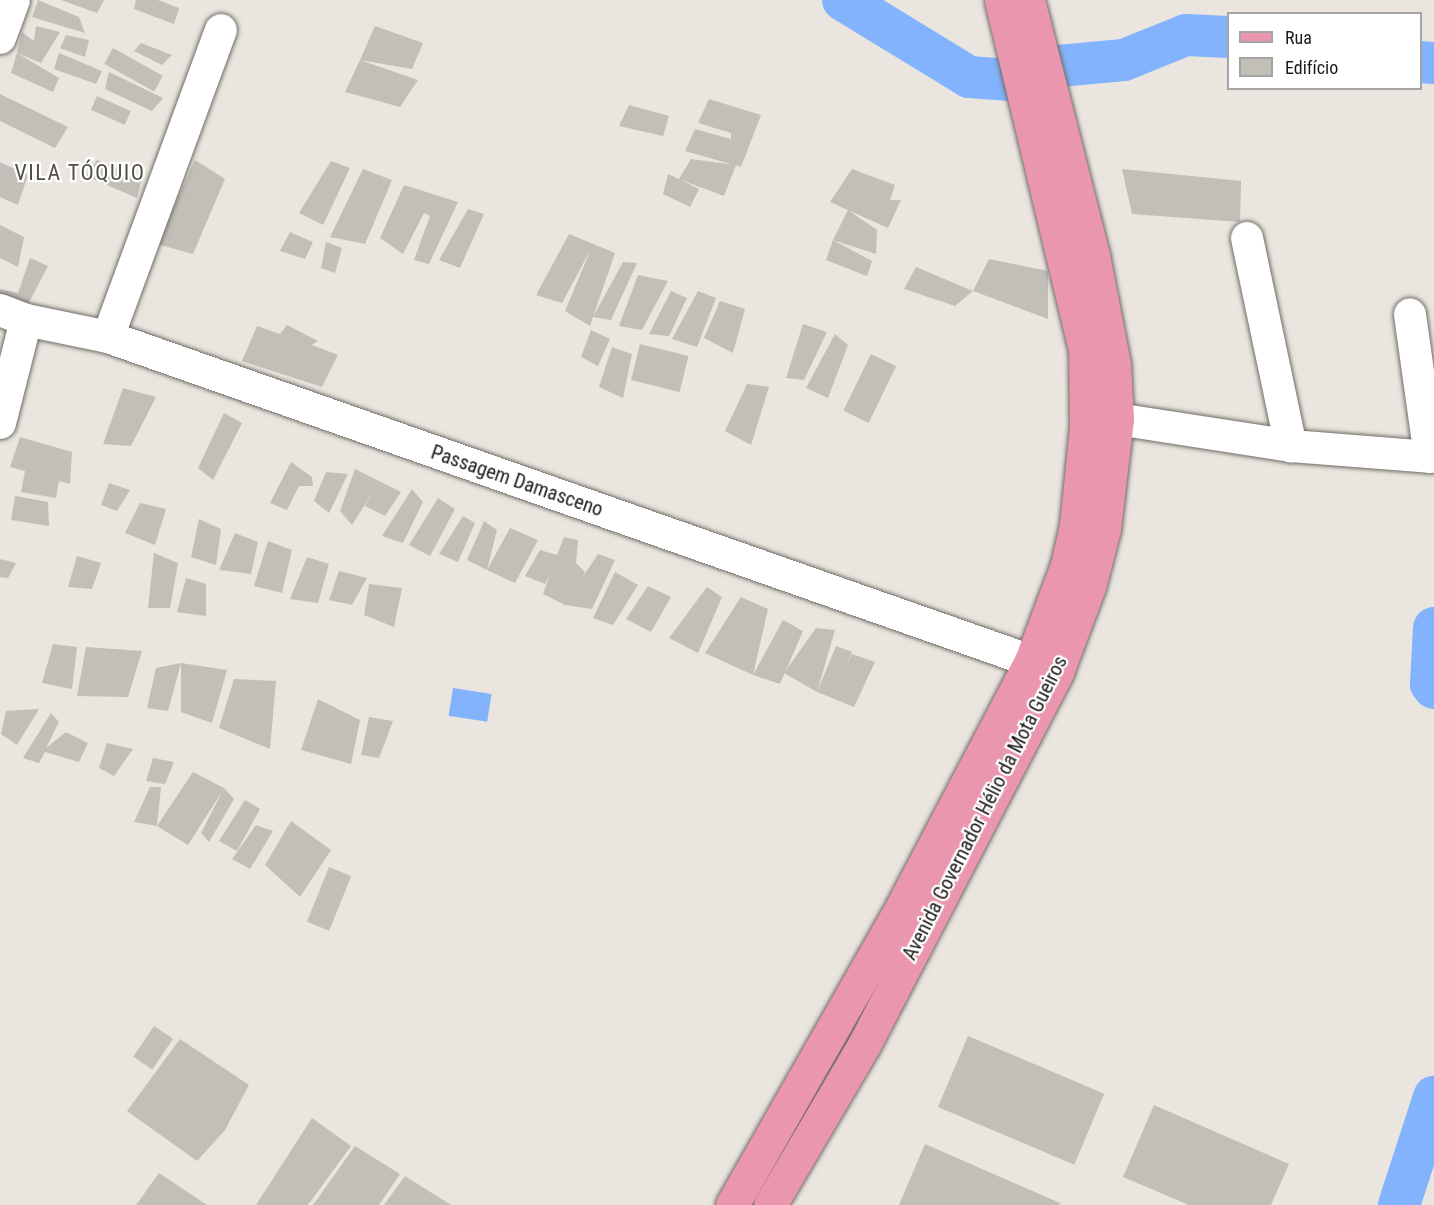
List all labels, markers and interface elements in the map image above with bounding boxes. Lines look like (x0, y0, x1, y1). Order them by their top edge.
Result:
legend (1227, 12, 1422, 90)
text: Rua (1285, 27, 1312, 48)
text: Edifício (1285, 57, 1338, 78)
district label: VILA TÓQUIO (14, 160, 146, 186)
street label: Passagem Damasceno (428, 440, 606, 522)
street label: Avenida Governador Hélio da Mota Gueiros (898, 652, 1072, 964)

